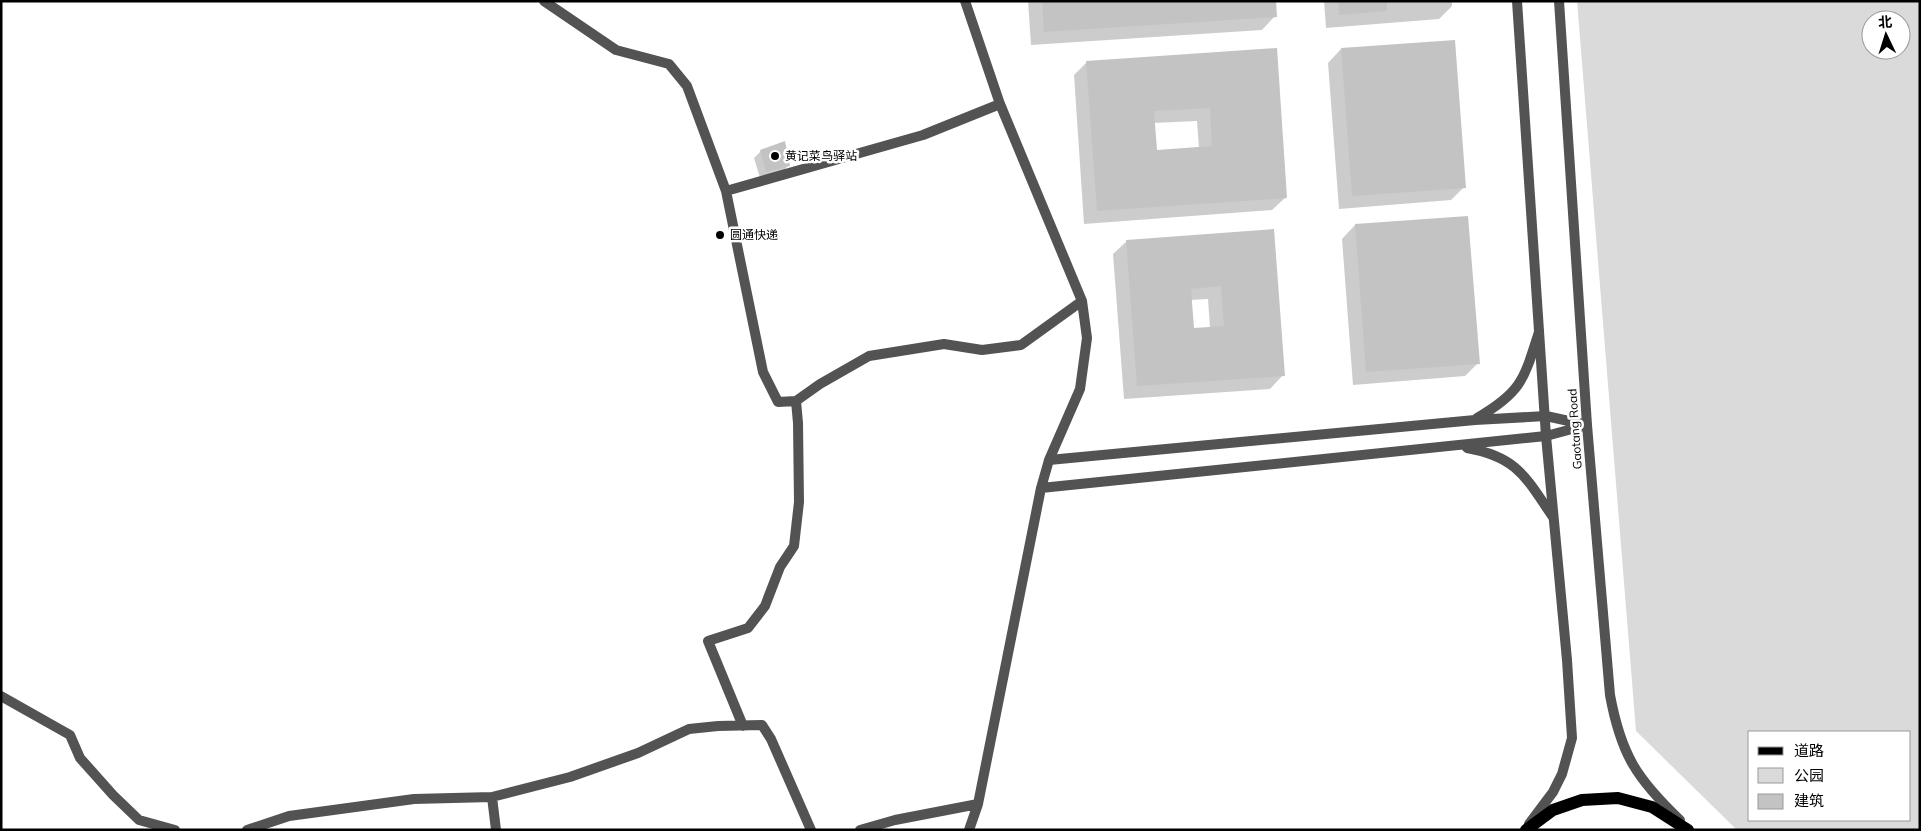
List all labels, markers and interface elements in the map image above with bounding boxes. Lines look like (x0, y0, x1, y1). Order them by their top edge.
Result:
north arrow (1861, 10, 1911, 60)
text: 北 (1877, 13, 1893, 31)
place label: 黄记菜鸟驿站 (785, 148, 857, 163)
marker: 黄记菜鸟驿站 (769, 150, 781, 162)
place label: 圆通快递 (730, 227, 778, 242)
marker: 圆通快递 (714, 229, 726, 241)
street label: Gaotang Road (1564, 388, 1585, 470)
legend (1748, 731, 1911, 821)
text: 道路 (1794, 741, 1824, 760)
text: 公园 (1794, 766, 1824, 785)
text: 建筑 (1794, 791, 1824, 810)

